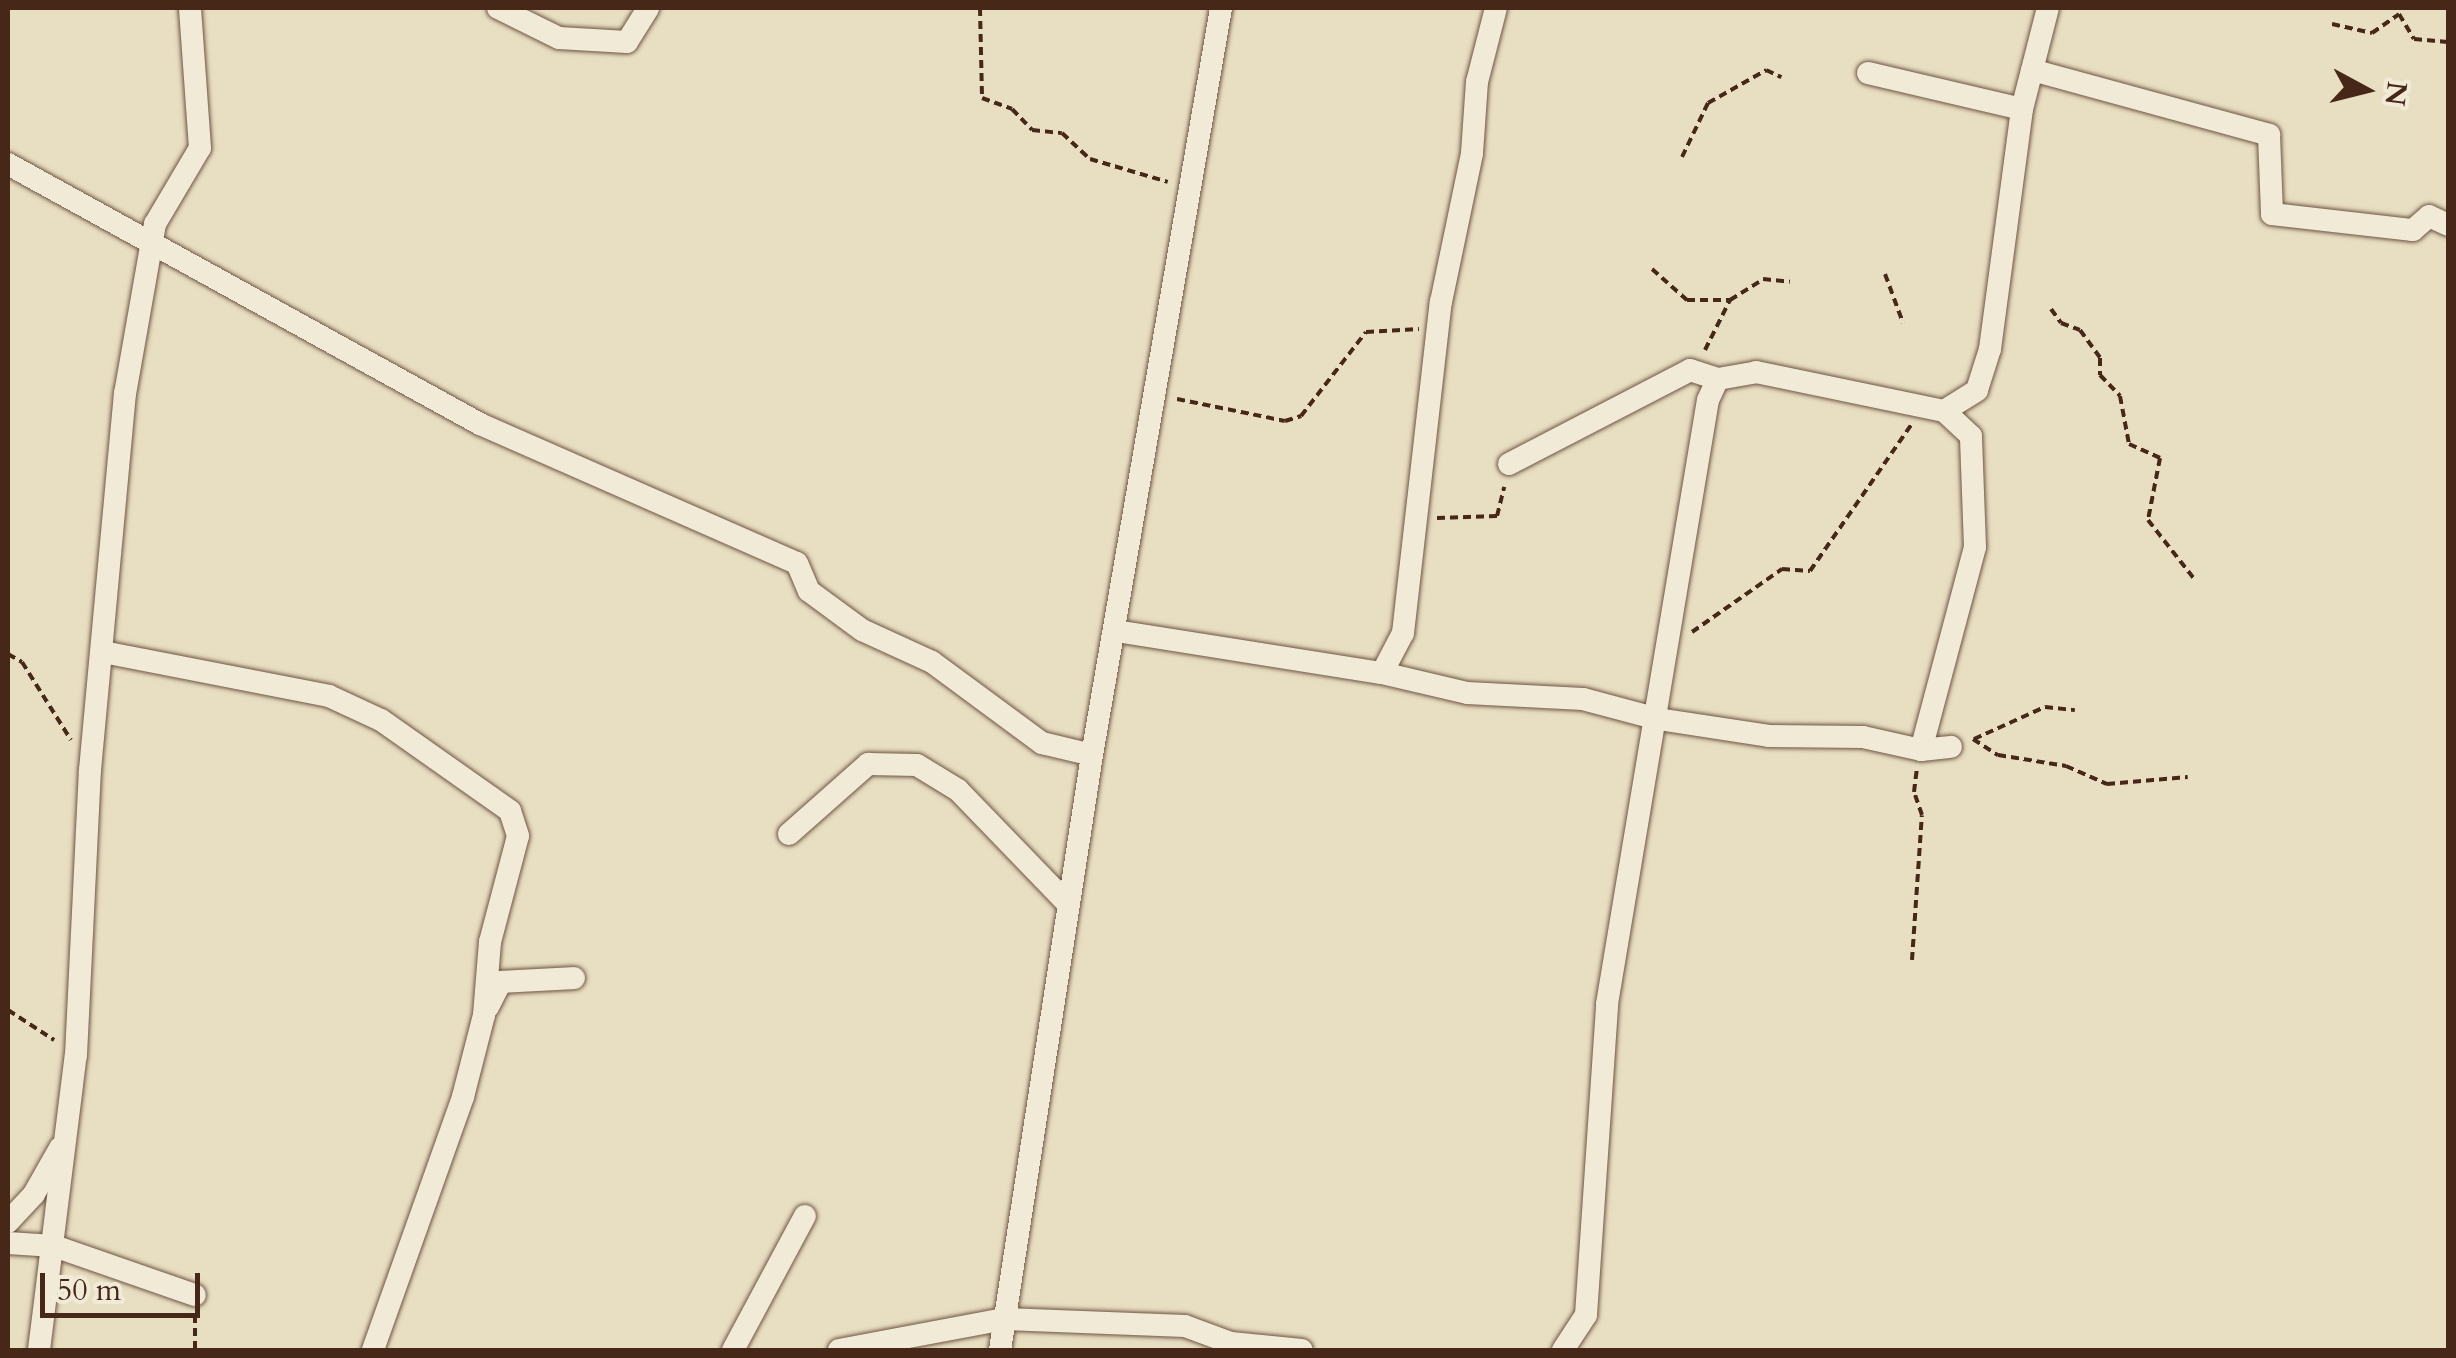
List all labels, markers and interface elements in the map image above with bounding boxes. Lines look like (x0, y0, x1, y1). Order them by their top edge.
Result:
north arrow (2316, 40, 2416, 140)
text: N (2375, 79, 2416, 108)
scale bar (45, 1253, 205, 1315)
text: 50 m (57, 1270, 121, 1311)

